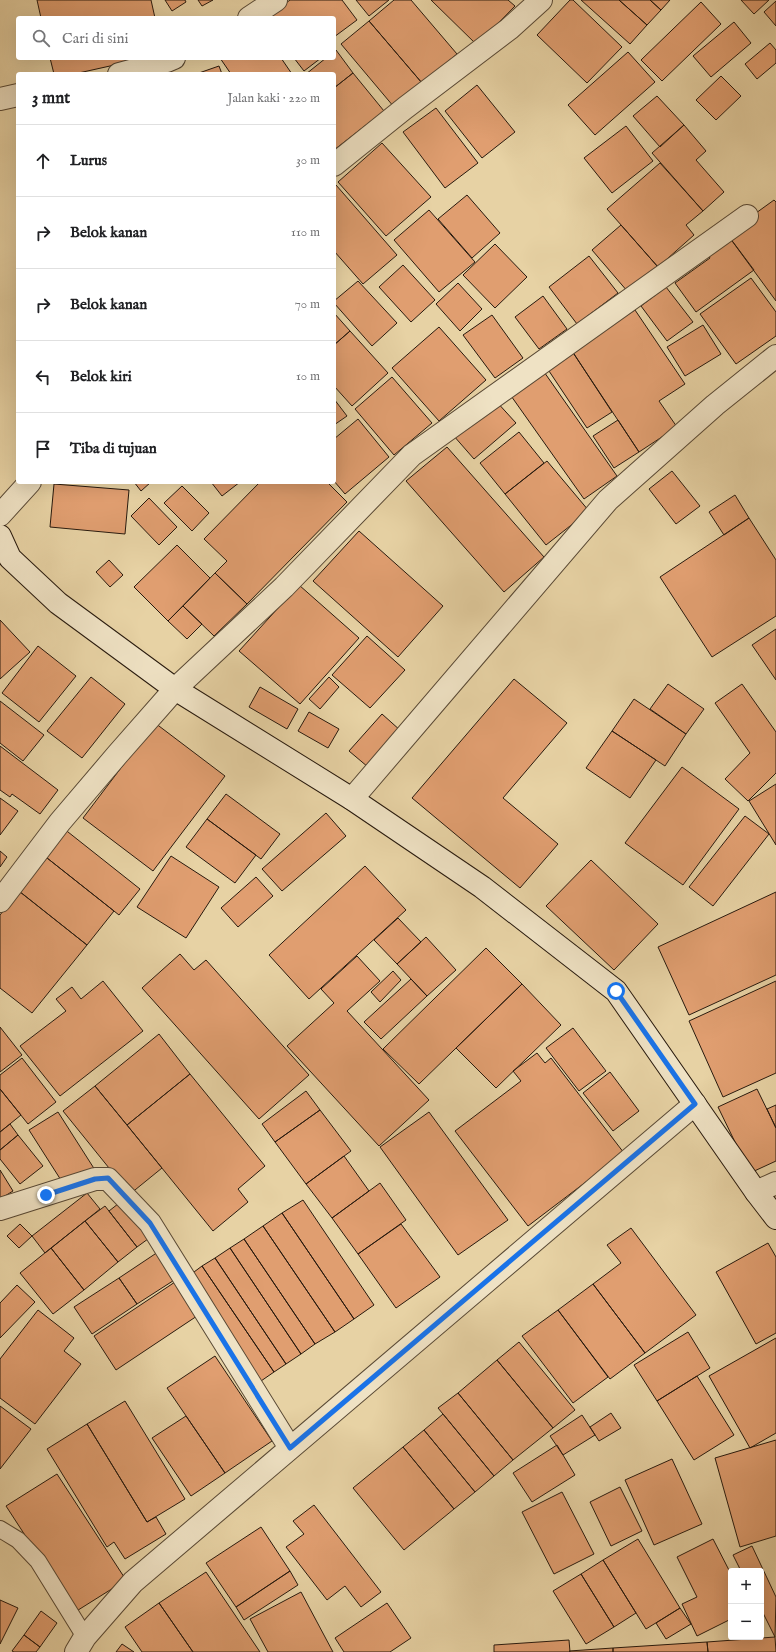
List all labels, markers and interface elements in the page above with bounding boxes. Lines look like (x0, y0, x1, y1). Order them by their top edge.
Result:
search box (16, 16, 336, 60)
icon: search (30, 27, 52, 49)
text: Cari di sini (62, 29, 129, 48)
text: 3 mnt (32, 88, 70, 109)
text: Jalan kaki · 220 m (227, 90, 320, 107)
icon: ahead (32, 150, 54, 172)
text: Lurus (70, 151, 107, 170)
text: 30 m (296, 152, 320, 169)
icon: right (32, 222, 54, 244)
text: Belok kanan (70, 223, 147, 242)
text: 110 m (291, 224, 320, 241)
icon: right (32, 294, 54, 316)
text: Belok kanan (70, 295, 147, 314)
text: 70 m (295, 296, 320, 313)
icon: left (32, 366, 54, 388)
text: Belok kiri (70, 367, 132, 386)
text: 10 m (296, 368, 320, 385)
icon: arrive (32, 438, 54, 460)
text: Tiba di tujuan (70, 439, 157, 458)
route start (607, 982, 625, 1000)
route end (37, 1186, 55, 1204)
map controls (728, 1568, 764, 1640)
button: + (728, 1568, 764, 1604)
button: − (728, 1604, 764, 1640)

